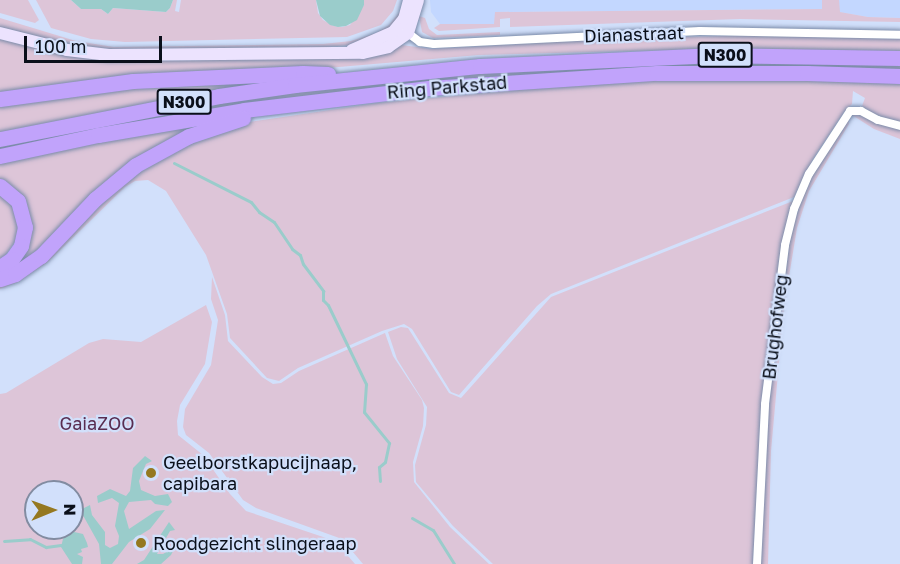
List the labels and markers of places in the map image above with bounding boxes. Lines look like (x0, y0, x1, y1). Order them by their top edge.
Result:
place label: Geelborstkapucijnaap, capibara (163, 452, 357, 494)
marker: Geelborstkapucijnaap, capibara (144, 466, 158, 480)
place label: Roodgezicht slingeraap (153, 532, 357, 554)
marker: Roodgezicht slingeraap (134, 536, 148, 550)

